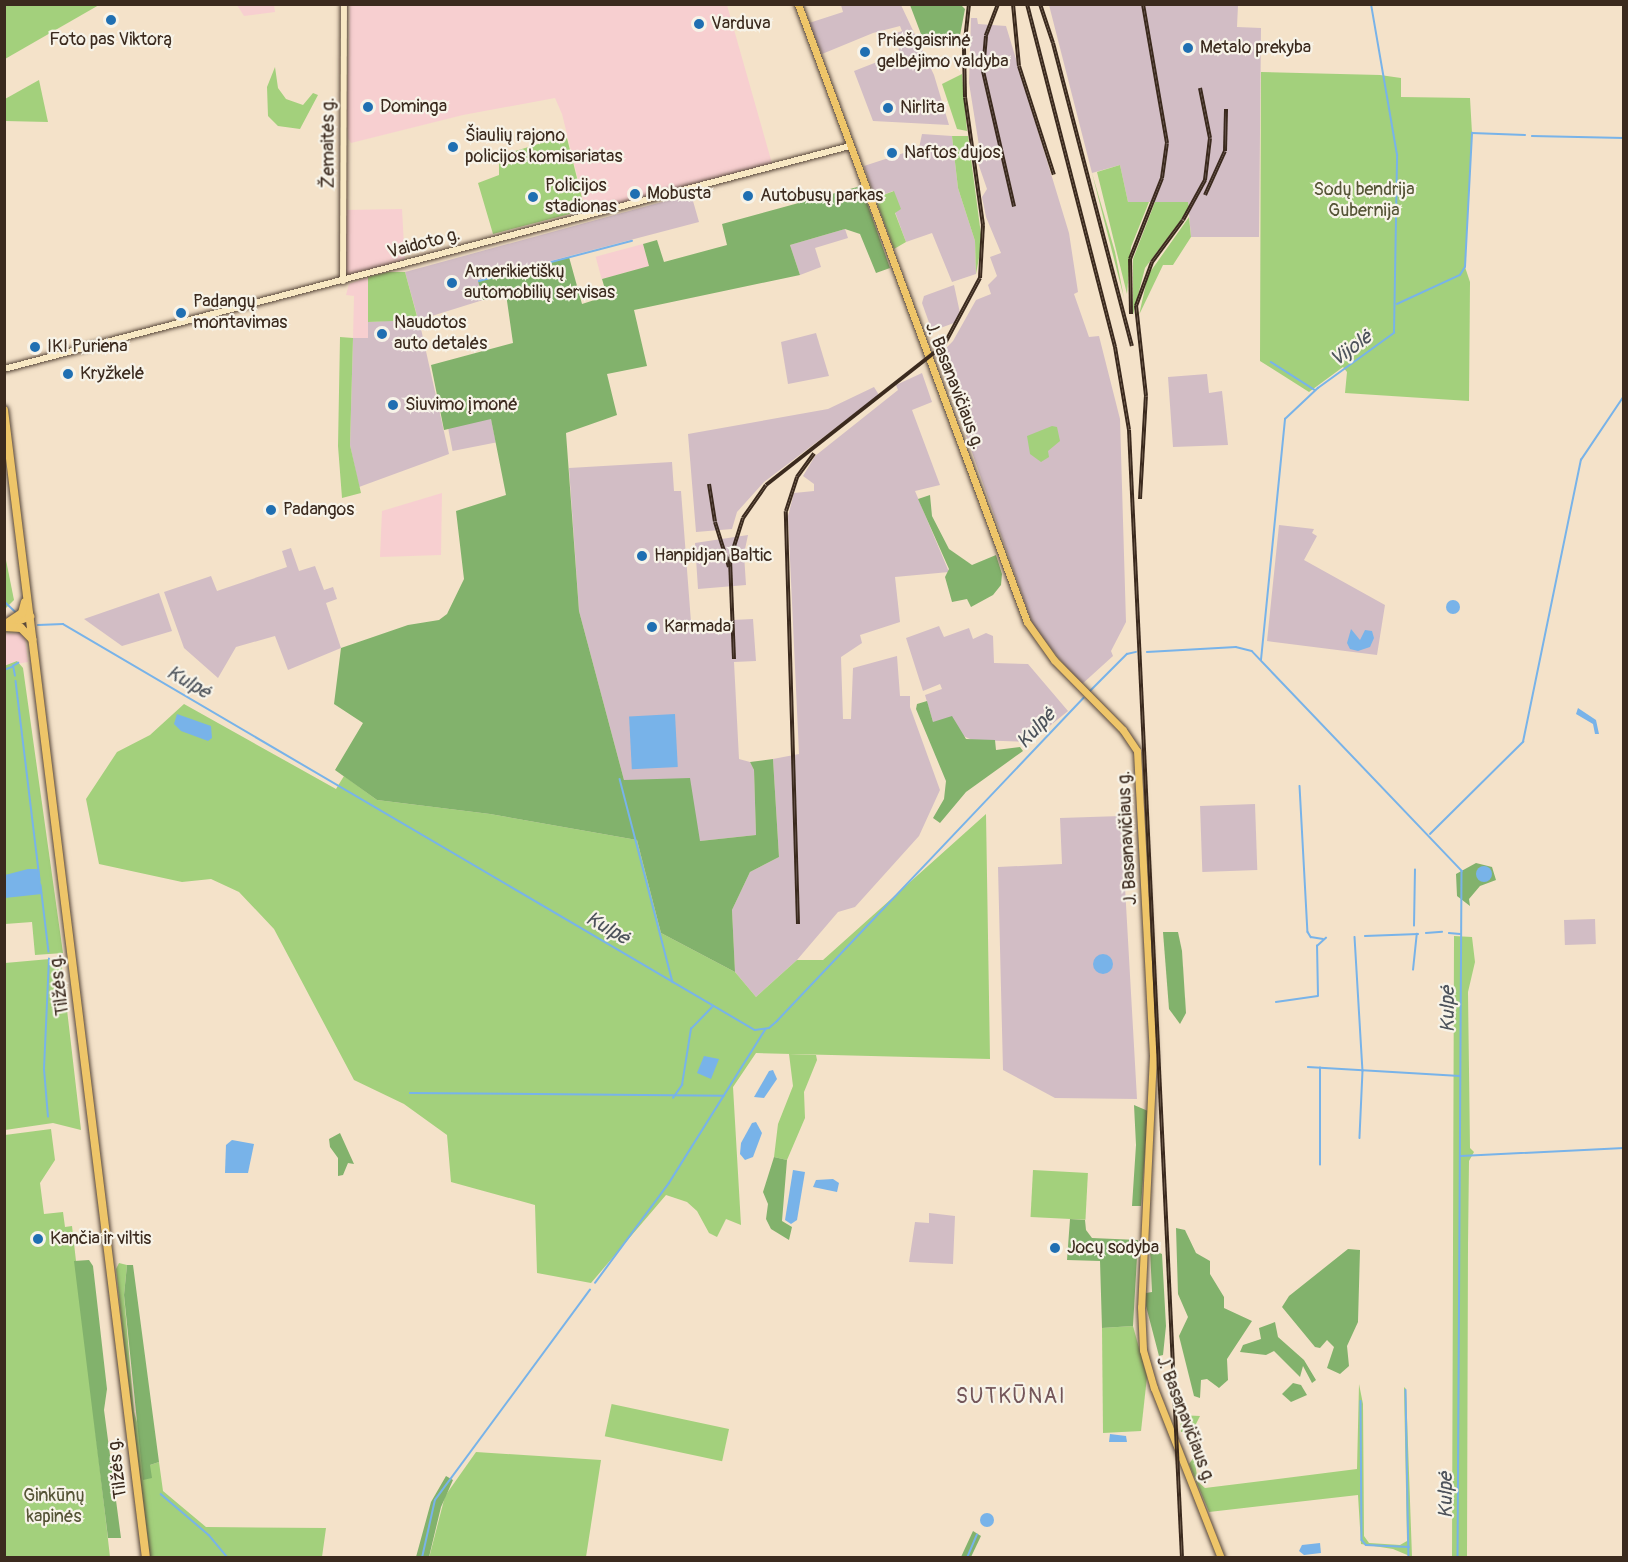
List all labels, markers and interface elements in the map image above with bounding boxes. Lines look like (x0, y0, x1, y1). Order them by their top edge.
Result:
marker: Foto pas Viktorą (104, 13, 118, 27)
place label: Varduva (711, 13, 771, 35)
marker: Varduva (692, 17, 706, 31)
place label: Foto pas Viktorą (49, 29, 173, 51)
place label: Priešgaisrinė gelbėjimo valdyba (877, 31, 1009, 74)
place label: Metalo prekyba (1200, 37, 1311, 59)
marker: Metalo prekyba (1181, 41, 1195, 55)
marker: Priešgaisrinė gelbėjimo valdyba (858, 45, 872, 59)
place label: Dominga (380, 96, 447, 118)
place label: Nirlita (900, 97, 945, 119)
street label: Žemaitės g. (318, 98, 340, 188)
marker: Dominga (361, 100, 375, 114)
marker: Nirlita (881, 101, 895, 115)
place label: Šiaulių rajono policijos komisariatas (465, 126, 622, 168)
marker: Šiaulių rajono policijos komisariatas (446, 140, 460, 154)
place label: Naftos dujos (904, 142, 1000, 164)
marker: Naftos dujos (885, 146, 899, 160)
place label: Policijos stadionas (545, 176, 617, 219)
park label: Sodų bendrija Gubernija (1313, 180, 1415, 222)
place label: Mobusta (647, 183, 711, 205)
place label: Autobusų parkas (760, 185, 883, 207)
marker: Mobusta (628, 187, 642, 201)
marker: Autobusų parkas (741, 189, 755, 203)
marker: Policijos stadionas (526, 190, 540, 204)
street label: Vaidoto g. (385, 224, 463, 264)
place label: Amerikietiškų automobilių servisas (464, 262, 615, 304)
marker: Amerikietiškų automobilių servisas (445, 276, 459, 290)
place label: Padangų montavimas (193, 292, 287, 334)
marker: Padangų montavimas (174, 306, 188, 320)
place label: Naudotos auto detalės (394, 313, 487, 356)
street label: J. Basanavičiaus g. (920, 319, 988, 453)
water label: Vijolė (1325, 325, 1377, 371)
marker: Naudotos auto detalės (375, 327, 389, 341)
place label: IKI Puriena (47, 336, 128, 358)
marker: IKI Puriena (28, 340, 42, 354)
place label: Kryžkelė (80, 363, 145, 385)
marker: Kryžkelė (61, 367, 75, 381)
place label: Siuvimo įmonė (405, 394, 518, 416)
marker: Siuvimo įmonė (386, 398, 400, 412)
place label: Padangos (283, 499, 354, 521)
marker: Padangos (264, 503, 278, 517)
place label: Hanpidjan Baltic (654, 545, 772, 567)
marker: Hanpidjan Baltic (635, 549, 649, 563)
place label: Karmada (664, 616, 731, 638)
marker: Karmada (645, 620, 659, 634)
water label: Kulpė (163, 660, 215, 704)
water label: Kulpė (1011, 703, 1061, 753)
street label: J. Basanavičiaus g. (1114, 770, 1142, 906)
water label: Kulpė (582, 906, 634, 950)
street label: Tilžės g. (46, 953, 74, 1017)
water label: Kulpė (1435, 986, 1459, 1032)
place label: Kančia ir viltis (50, 1228, 151, 1250)
marker: Kančia ir viltis (31, 1232, 45, 1246)
place label: Jocų sodyba (1067, 1237, 1159, 1259)
marker: Jocų sodyba (1048, 1241, 1062, 1255)
street label: J. Basanavičiaus g. (1151, 1353, 1219, 1487)
district label: SUTKŪNAI (956, 1384, 1066, 1410)
street label: Tilžės g. (104, 1436, 132, 1500)
water label: Kulpė (1433, 1472, 1457, 1518)
park label: Ginkūnų kapinės (23, 1486, 85, 1528)

